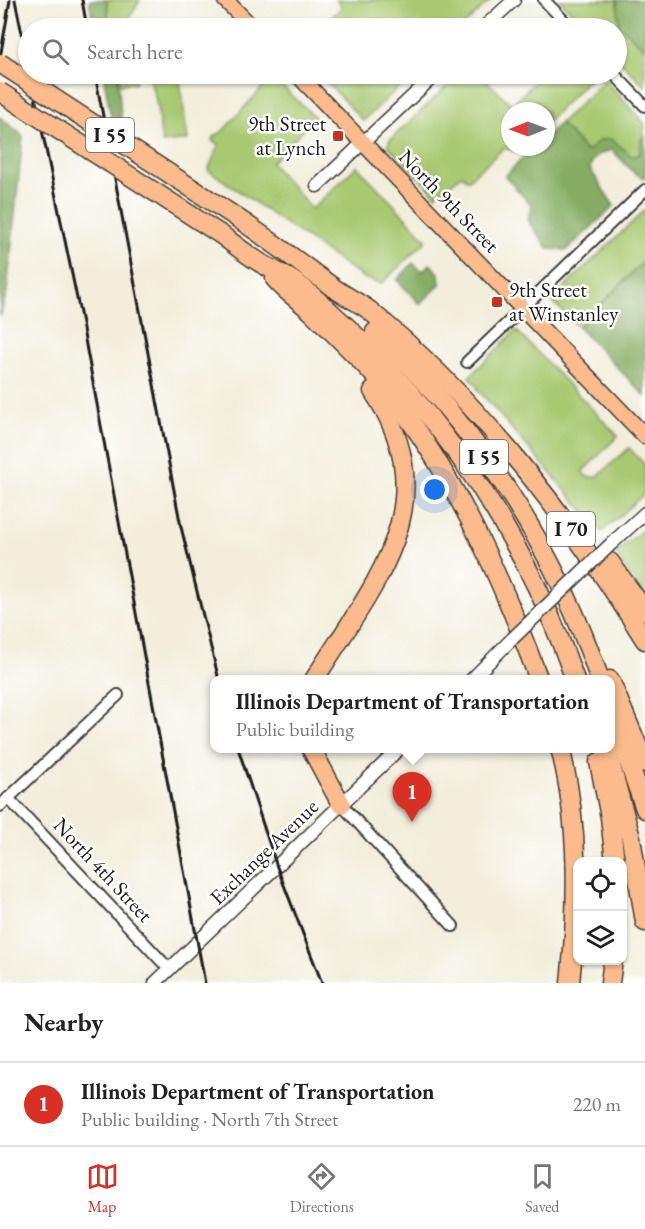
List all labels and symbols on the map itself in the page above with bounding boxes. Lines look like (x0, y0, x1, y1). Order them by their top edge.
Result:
north arrow (501, 102, 555, 156)
place label: 9th Street at Lynch (248, 110, 326, 161)
road number: I 55 (86, 118, 134, 152)
marker: 9th Street at Lynch (331, 129, 345, 143)
street label: North 9th Street (393, 143, 506, 258)
place label: 9th Street at Winstanley (509, 276, 619, 327)
marker: 9th Street at Winstanley (490, 295, 504, 309)
road number: I 55 (460, 440, 508, 474)
your location (420, 475, 449, 504)
road number: I 70 (547, 512, 595, 546)
pin: 1 (392, 772, 432, 822)
street label: Exchange Avenue (204, 793, 324, 910)
street label: North 4th Street (48, 812, 159, 928)

